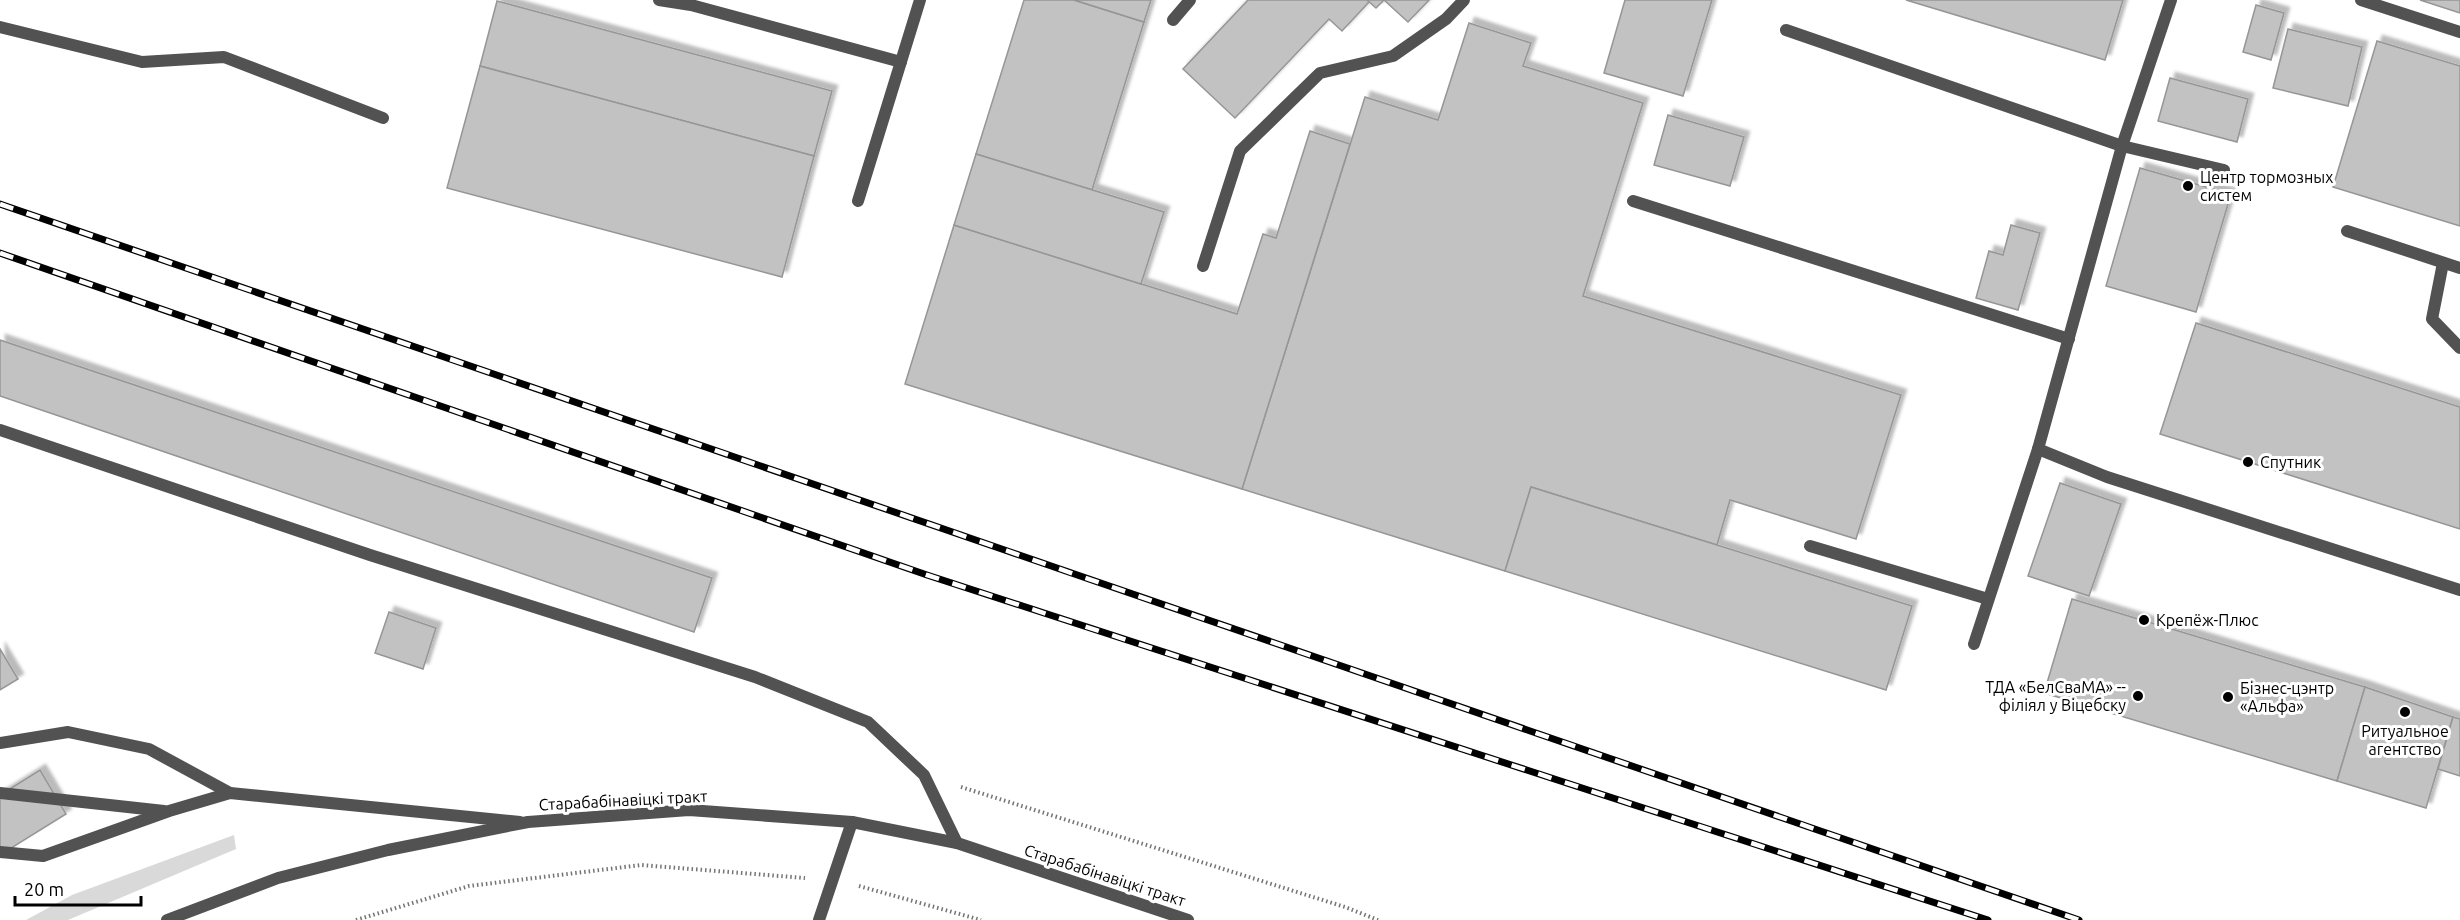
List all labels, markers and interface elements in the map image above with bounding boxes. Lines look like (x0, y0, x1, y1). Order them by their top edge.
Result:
place label: Центр тормозных систем (2200, 168, 2333, 204)
marker: Центр тормозных систем (2181, 179, 2195, 193)
place label: Спутник (2260, 453, 2321, 471)
marker: Спутник (2241, 455, 2255, 469)
place label: Крепёж-Плюс (2156, 611, 2259, 629)
marker: Крепёж-Плюс (2137, 613, 2151, 627)
place label: ТДА «БелСваМА» -- філіял у Віцебску (1985, 678, 2126, 714)
place label: Бізнес-цэнтр «Альфа» (2240, 679, 2334, 715)
marker: ТДА «БелСваМА» -- філіял у Віцебску (2131, 689, 2145, 703)
marker: Бізнес-цэнтр «Альфа» (2221, 690, 2235, 704)
marker: Ритуальное агентство (2398, 705, 2412, 719)
place label: Ритуальное агентство (2361, 722, 2449, 758)
street label: Старабабінавіцкі тракт (538, 787, 708, 813)
street label: Старабабінавіцкі тракт (1022, 840, 1188, 910)
scale bar (15, 869, 141, 907)
text: 20 m (24, 879, 64, 899)

